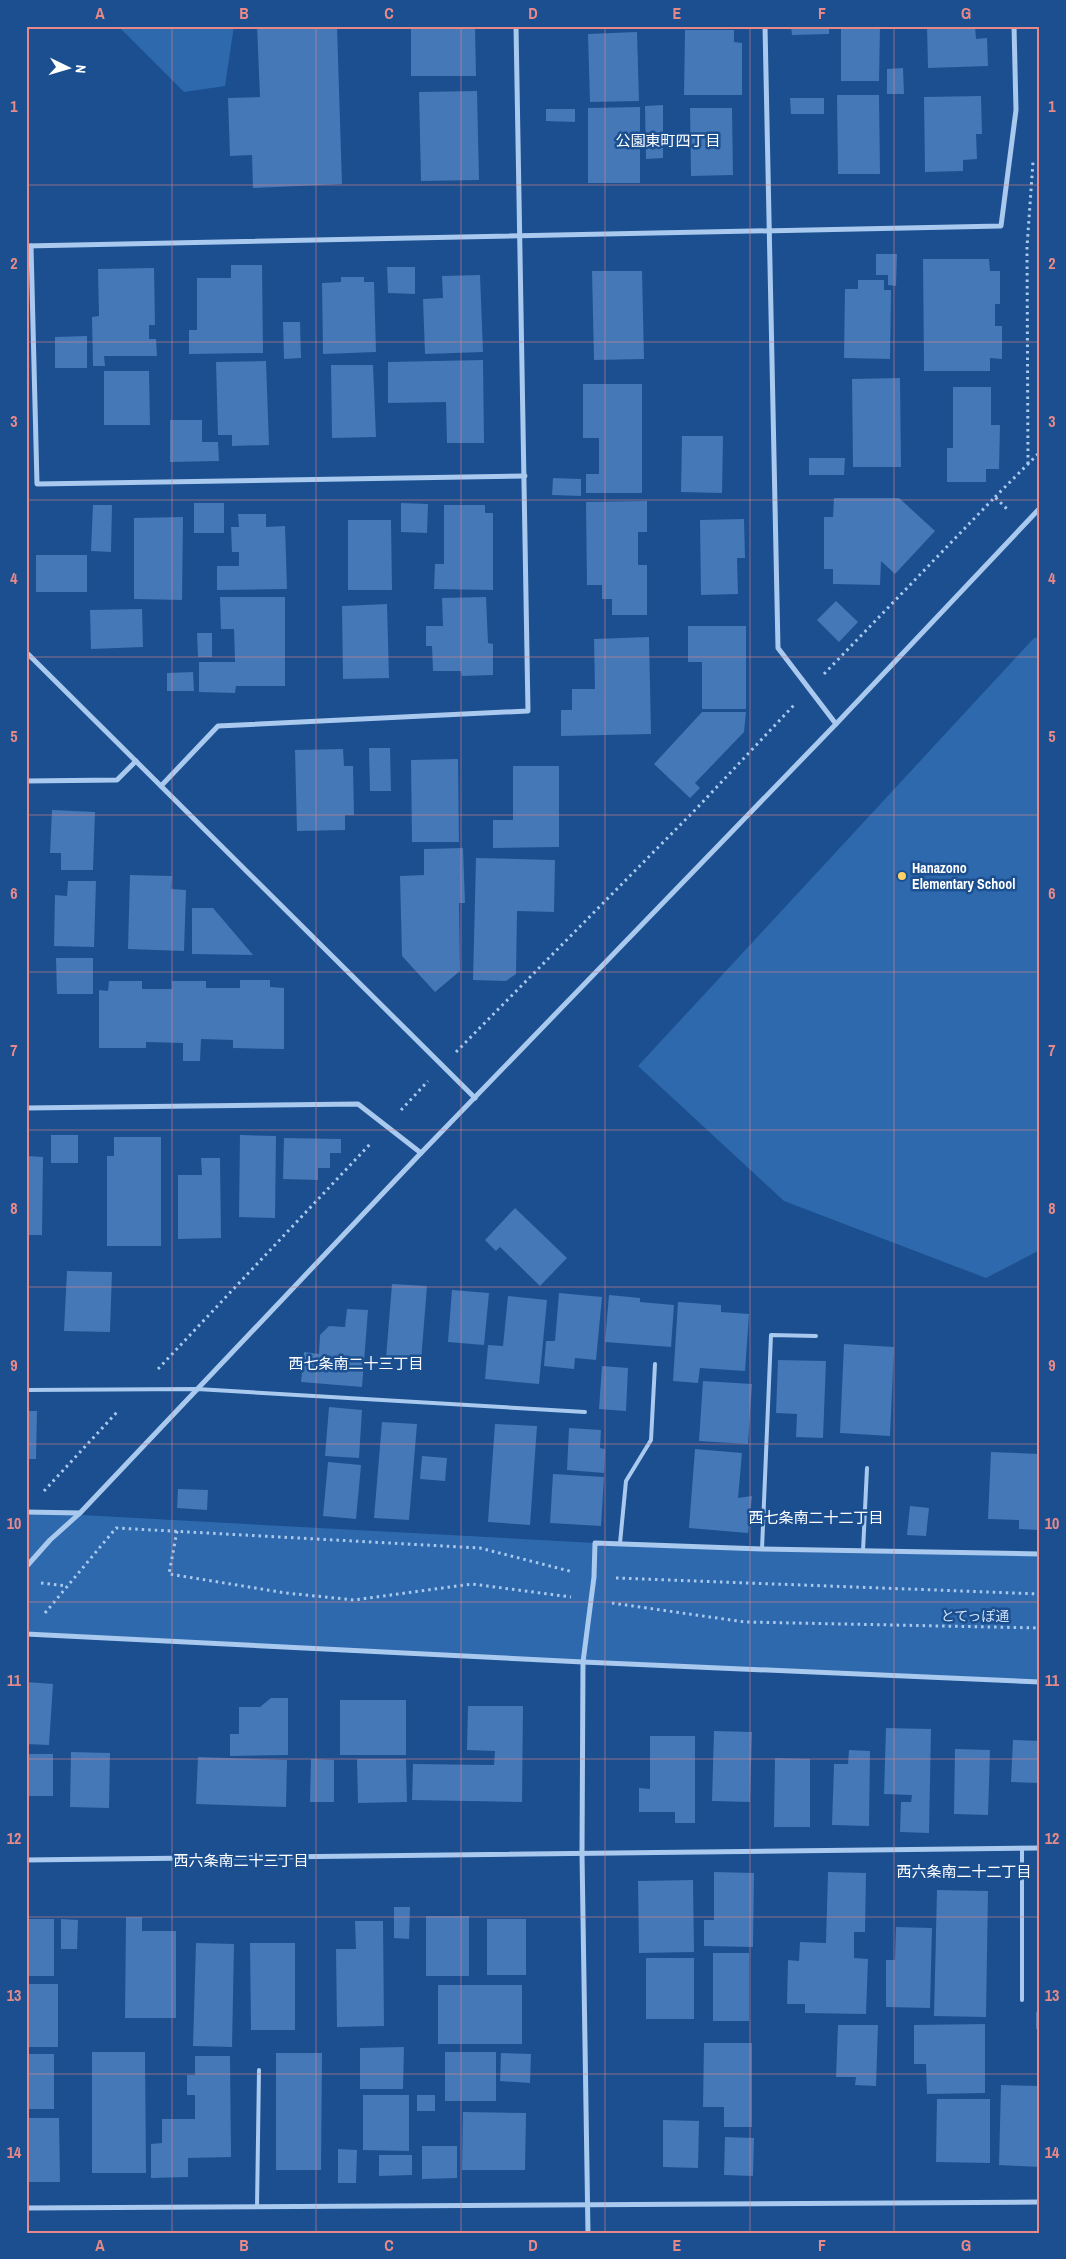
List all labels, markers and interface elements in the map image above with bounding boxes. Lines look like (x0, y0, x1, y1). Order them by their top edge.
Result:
text: A (95, 2, 105, 24)
text: B (239, 2, 249, 24)
text: C (384, 2, 394, 24)
text: D (528, 2, 538, 24)
text: E (673, 2, 682, 24)
text: F (818, 2, 826, 24)
text: G (961, 2, 971, 24)
north arrow (42, 42, 92, 92)
text: N (72, 64, 90, 74)
text: 1 (10, 95, 18, 117)
text: 1 (1048, 95, 1056, 117)
district label: 公園東町四丁目 (615, 130, 721, 151)
text: 2 (10, 252, 18, 274)
text: 2 (1048, 252, 1056, 274)
text: 3 (10, 410, 18, 432)
text: 3 (1048, 410, 1056, 432)
text: 4 (10, 567, 18, 589)
text: 4 (1048, 567, 1056, 589)
text: 5 (10, 725, 18, 747)
text: 5 (1048, 725, 1056, 747)
place label: Hanazono Elementary School (912, 859, 1015, 893)
marker: Hanazono Elementary School (896, 870, 908, 882)
text: 6 (10, 882, 18, 904)
text: 6 (1048, 882, 1056, 904)
text: 7 (10, 1039, 18, 1061)
text: 7 (1048, 1039, 1056, 1061)
text: 8 (10, 1197, 18, 1219)
text: 8 (1048, 1197, 1056, 1219)
district label: 西七条南二十三丁目 (288, 1353, 424, 1374)
text: 9 (10, 1354, 18, 1376)
text: 9 (1048, 1354, 1056, 1376)
district label: 西七条南二十二丁目 (748, 1507, 884, 1528)
text: 10 (7, 1512, 21, 1534)
text: 10 (1045, 1512, 1059, 1534)
park label: とてっぽ通 (941, 1607, 1009, 1625)
text: 11 (7, 1669, 22, 1691)
text: 11 (1045, 1669, 1060, 1691)
text: 12 (7, 1827, 21, 1849)
text: 12 (1045, 1827, 1059, 1849)
district label: 西六条南二十三丁目 (173, 1850, 309, 1871)
district label: 西六条南二十二丁目 (896, 1861, 1032, 1882)
text: 13 (7, 1984, 21, 2006)
text: 13 (1045, 1984, 1059, 2006)
text: 14 (7, 2141, 22, 2163)
text: 14 (1045, 2141, 1060, 2163)
text: A (95, 2234, 105, 2256)
text: B (239, 2234, 249, 2256)
text: C (384, 2234, 394, 2256)
text: D (528, 2234, 538, 2256)
text: E (673, 2234, 682, 2256)
text: F (818, 2234, 826, 2256)
text: G (961, 2234, 971, 2256)

